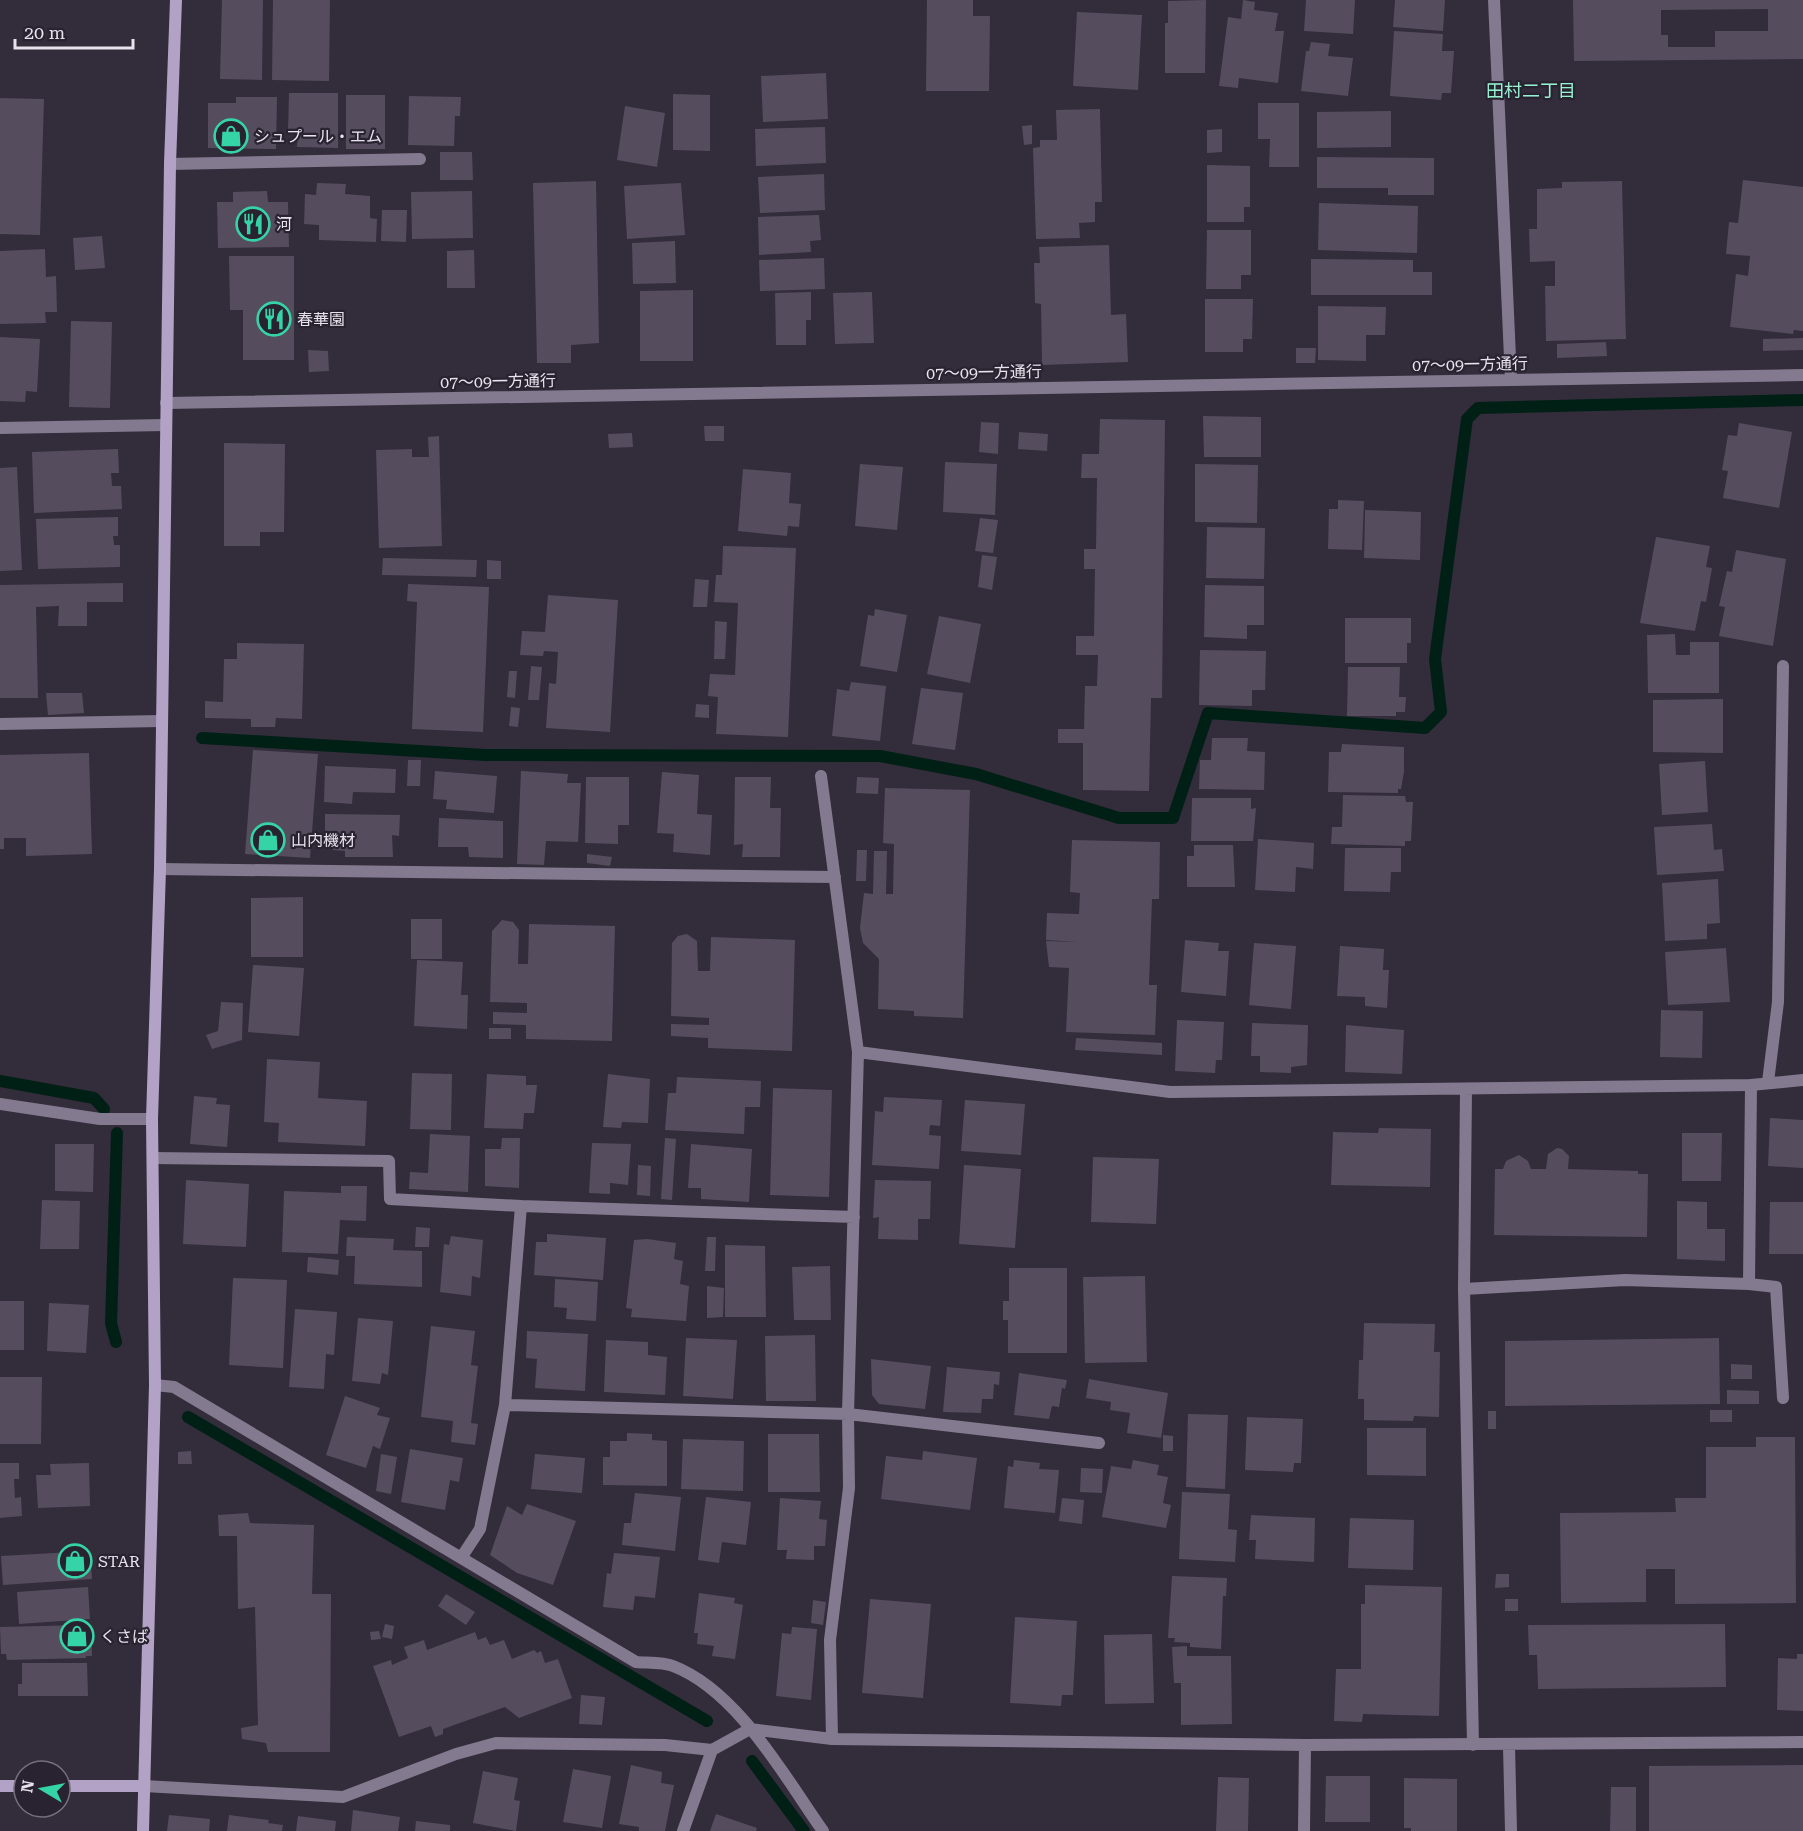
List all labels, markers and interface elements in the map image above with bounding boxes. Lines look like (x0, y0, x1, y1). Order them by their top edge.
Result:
scale bar (15, 12, 134, 50)
text: 20 m (24, 22, 65, 43)
district label: 田村二丁目 (1486, 80, 1576, 101)
shop icon: シュプール・エム (213, 118, 249, 154)
place label: シュプール・エム (254, 127, 382, 146)
restaurant icon: 河 (235, 206, 271, 242)
place label: 河 (276, 215, 292, 234)
restaurant icon: 春華園 (256, 301, 292, 337)
place label: 春華園 (297, 310, 345, 329)
street label: 07～09一方通行 (1412, 354, 1528, 375)
street label: 07～09一方通行 (926, 362, 1042, 383)
street label: 07～09一方通行 (440, 371, 556, 392)
shop icon: 山内機材 (250, 822, 286, 858)
place label: 山内機材 (291, 831, 355, 850)
shop icon: STAR (57, 1543, 93, 1579)
place label: STAR (98, 1552, 140, 1571)
shop icon: くさば (59, 1618, 95, 1654)
place label: くさば (100, 1627, 148, 1646)
north arrow (12, 1759, 72, 1819)
text: N (17, 1779, 38, 1794)

